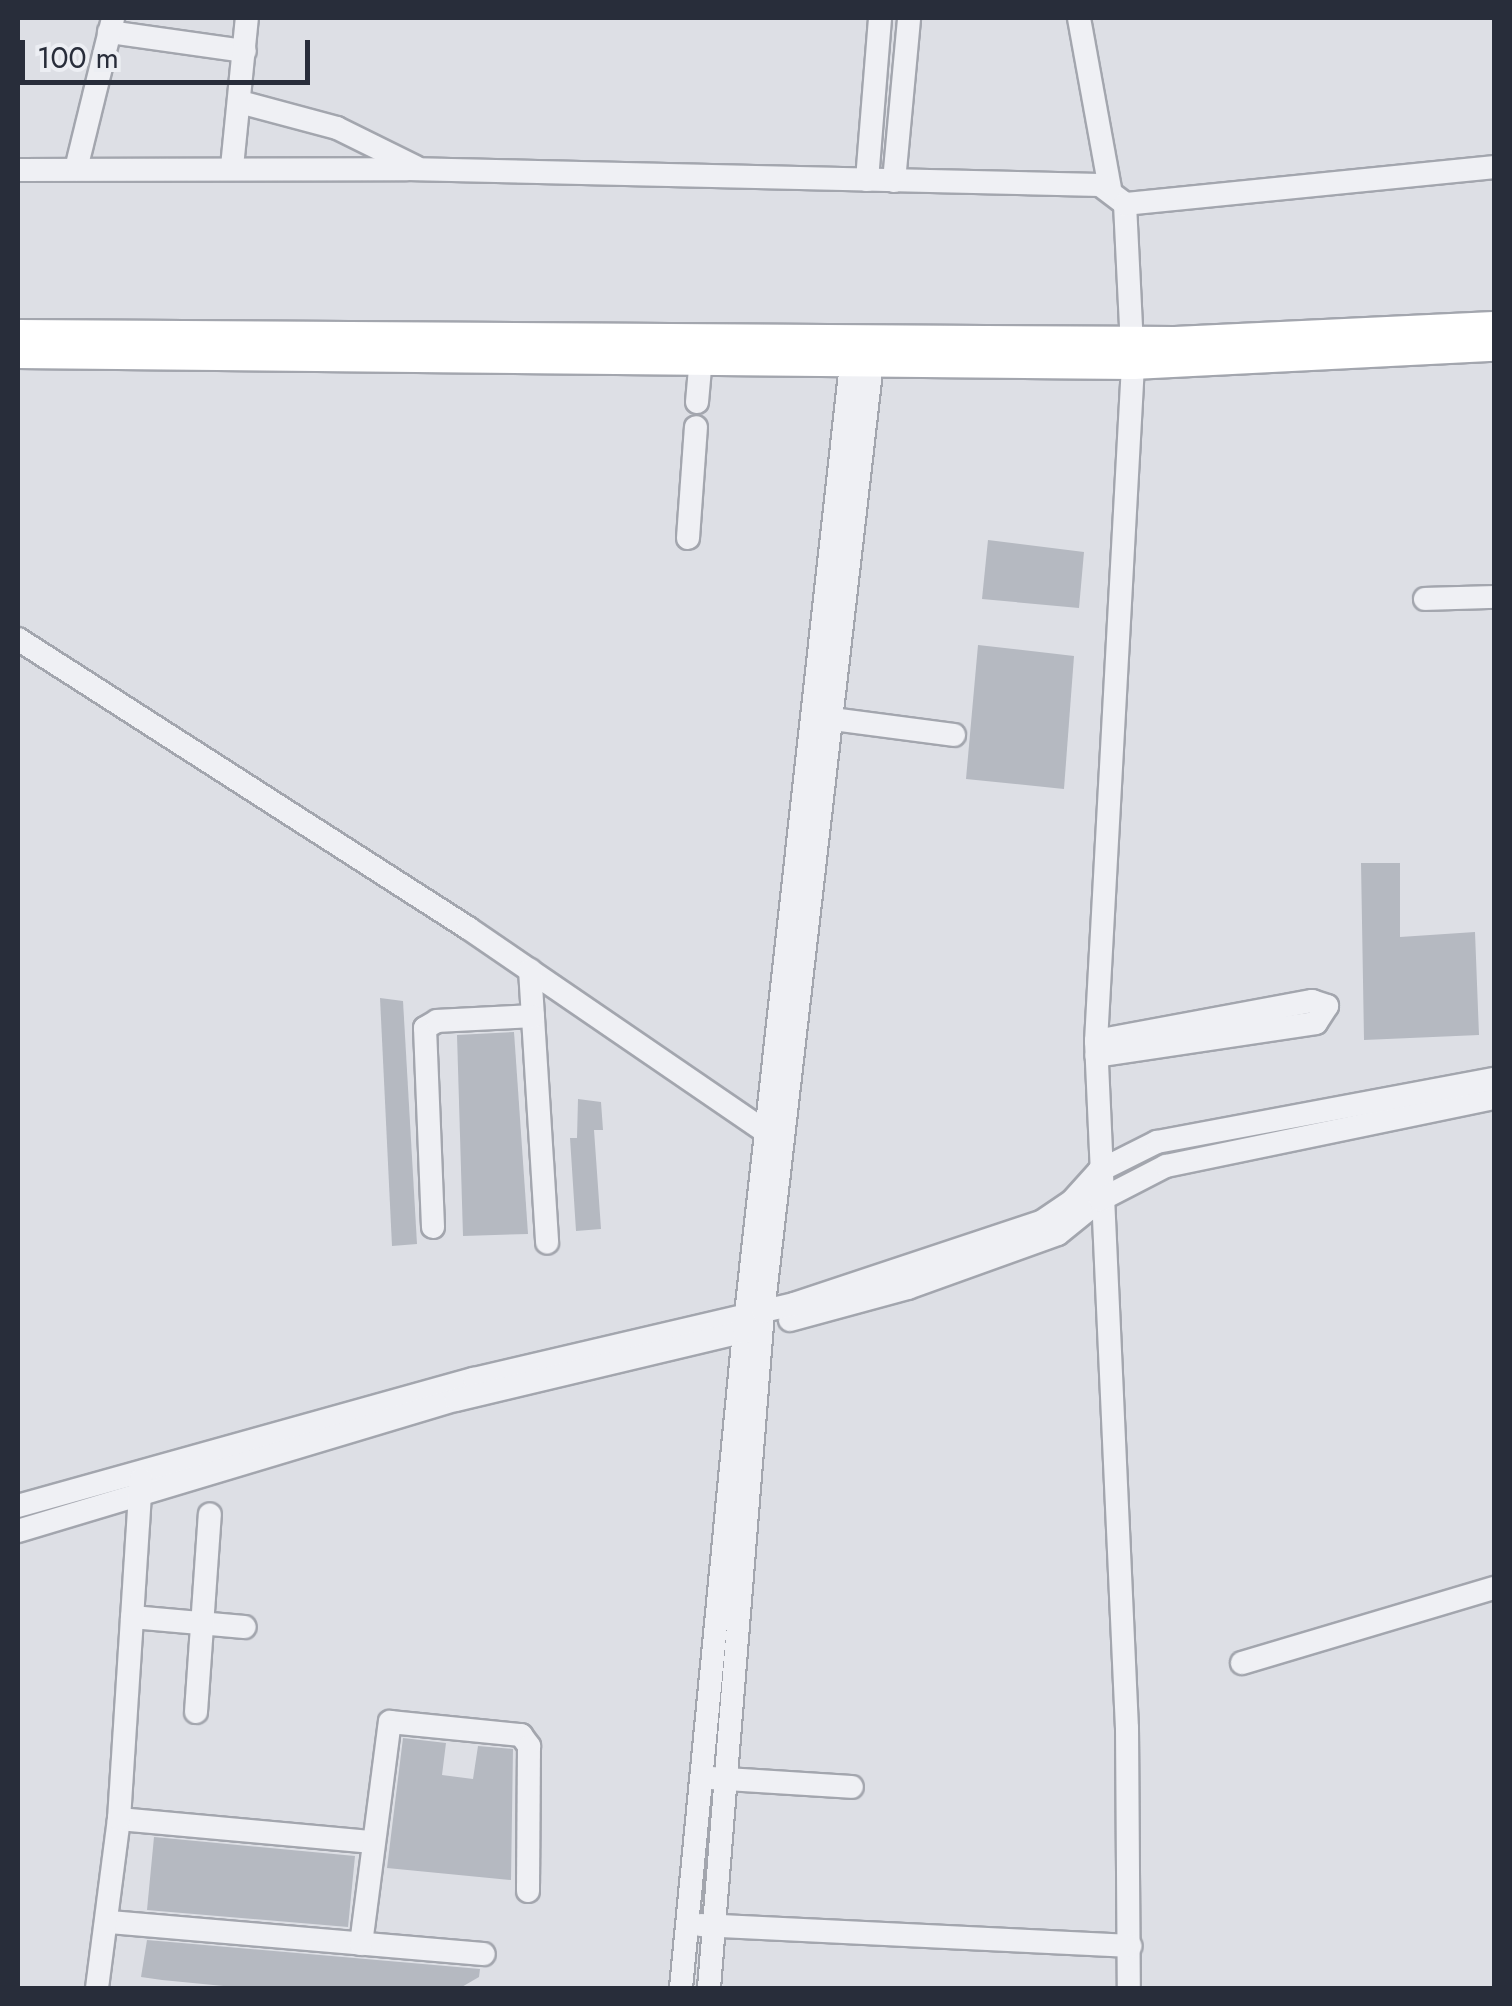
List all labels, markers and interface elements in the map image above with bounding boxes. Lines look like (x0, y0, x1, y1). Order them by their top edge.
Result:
scale bar (25, 20, 315, 82)
text: 100 m (37, 36, 119, 79)

